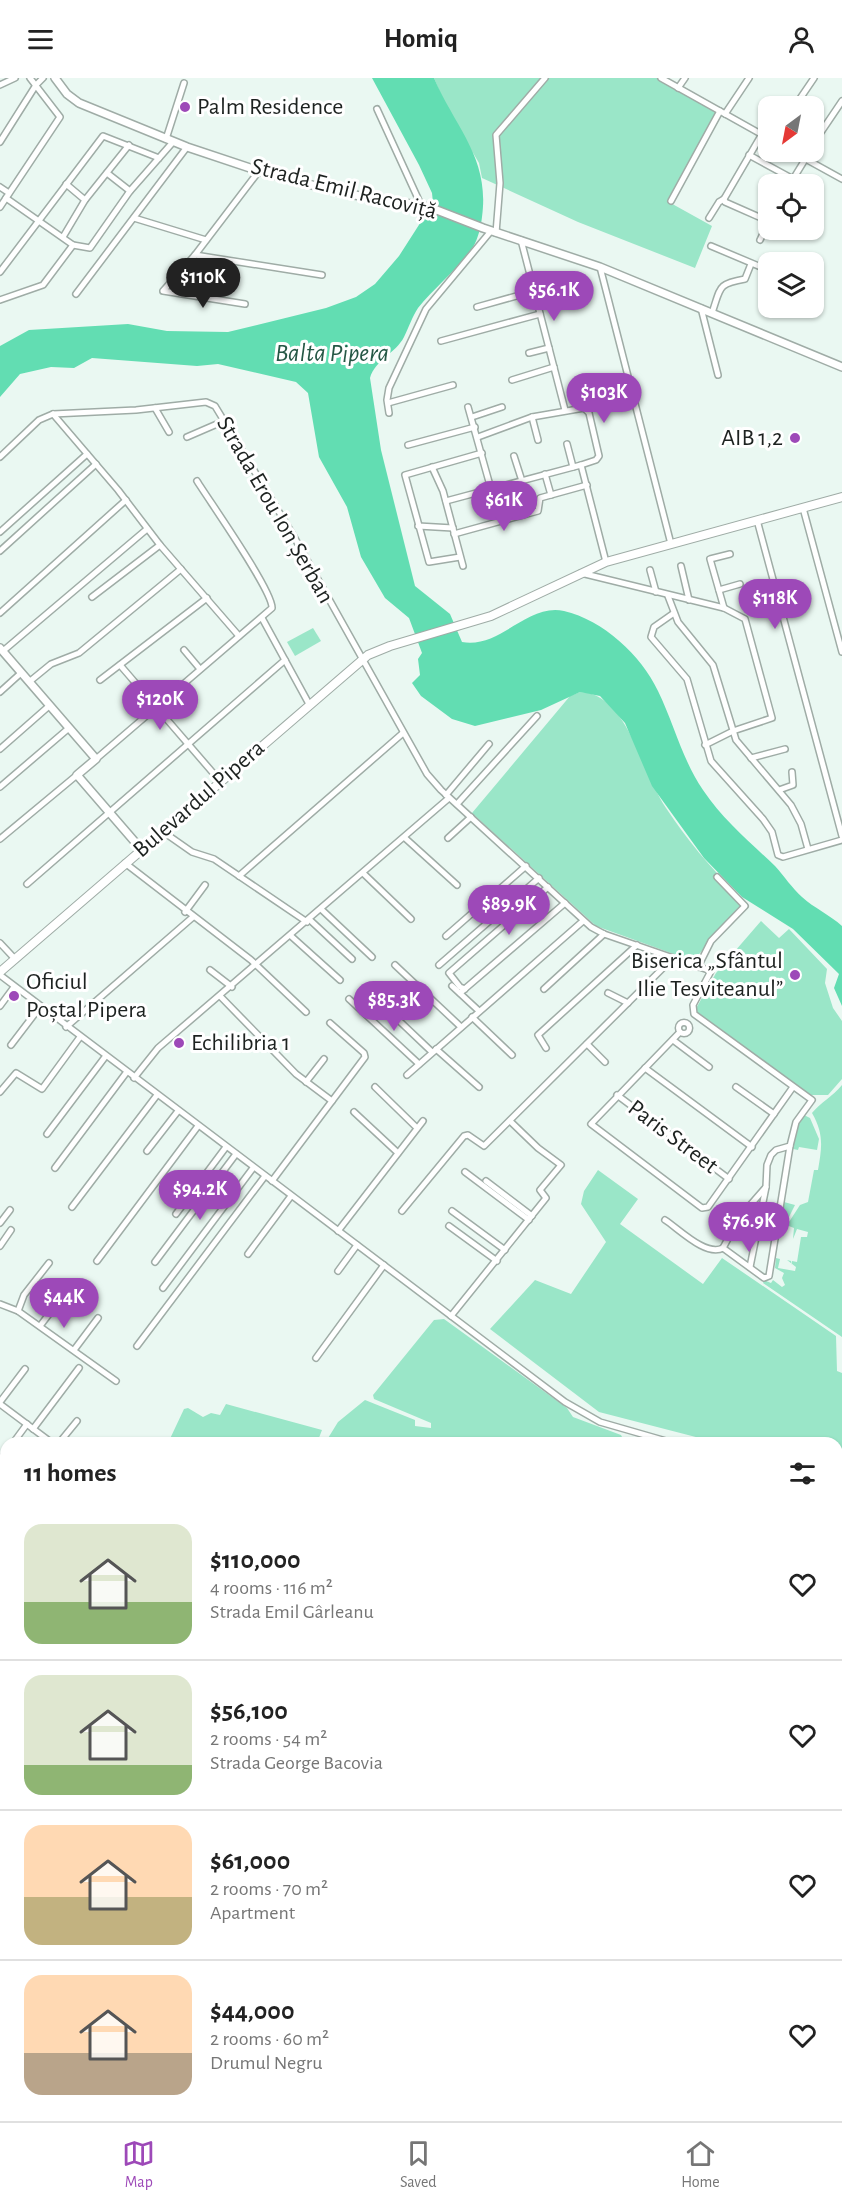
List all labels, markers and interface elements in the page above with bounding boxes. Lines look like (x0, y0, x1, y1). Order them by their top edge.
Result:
icon: menu (24, 23, 57, 56)
icon: person (785, 23, 818, 56)
text: Homiq (384, 25, 458, 52)
place label: Palm Residence (197, 95, 343, 119)
north arrow (758, 96, 824, 162)
map controls (758, 96, 824, 318)
marker: Palm Residence (178, 100, 192, 114)
street label: Strada Emil Racoviță (248, 154, 439, 225)
button: locate (758, 174, 824, 240)
button: layers (758, 252, 824, 318)
pin: $110K (161, 258, 245, 309)
text: $110K (180, 267, 226, 287)
pin: $56.1K (505, 271, 603, 322)
text: $56.1K (529, 280, 579, 300)
water label: Balta Pipera (275, 340, 389, 366)
pin: $103K (562, 373, 646, 424)
text: $103K (581, 382, 627, 402)
street label: Strada Erou Ion Șerban (211, 413, 338, 608)
place label: AIB 1,2 (721, 426, 783, 450)
marker: AIB 1,2 (788, 431, 802, 445)
pin: $61K (468, 481, 540, 532)
text: $61K (485, 490, 523, 510)
pin: $118K (733, 579, 817, 630)
text: $118K (753, 588, 797, 608)
pin: $120K (118, 680, 202, 731)
text: $120K (136, 689, 184, 709)
street label: Bulevardul Pipera (129, 736, 269, 862)
pin: $89.9K (460, 885, 558, 936)
text: $89.9K (482, 894, 536, 914)
place label: Biserica „Sfântul Ilie Tesviteanul” (631, 949, 783, 1001)
marker: Biserica „Sfântul Ilie Tesviteanul” (788, 968, 802, 982)
place label: Oficiul Poștal Pipera (26, 970, 147, 1023)
pin: $85.3K (345, 981, 443, 1032)
marker: Oficiul Poștal Pipera (7, 989, 21, 1003)
text: $85.3K (368, 990, 420, 1010)
place label: Echilibria 1 (191, 1031, 290, 1055)
marker: Echilibria 1 (172, 1036, 186, 1050)
street label: Paris Street (624, 1096, 723, 1179)
pin: $94.2K (151, 1170, 249, 1221)
text: $94.2K (173, 1179, 227, 1199)
pin: $76.9K (700, 1202, 798, 1253)
text: $76.9K (722, 1211, 776, 1231)
pin: $44K (28, 1278, 100, 1329)
text: $44K (44, 1287, 84, 1307)
icon: filters (786, 1457, 819, 1490)
text: 11 homes (24, 1460, 116, 1486)
text: $110,000 (210, 1547, 301, 1573)
icon: home (72, 1548, 144, 1620)
icon: heart (786, 1568, 819, 1601)
text: 4 rooms · 116 m² (210, 1578, 333, 1598)
text: Strada Emil Gârleanu (210, 1602, 374, 1622)
text: $56,100 (210, 1698, 288, 1724)
icon: home (72, 1699, 144, 1771)
icon: heart (786, 1719, 819, 1752)
text: 2 rooms · 54 m² (210, 1729, 327, 1749)
text: Strada George Bacovia (210, 1753, 383, 1773)
text: $61,000 (210, 1848, 290, 1874)
icon: home (72, 1849, 144, 1921)
icon: heart (786, 1869, 819, 1902)
text: 2 rooms · 70 m² (210, 1879, 328, 1899)
text: Apartment (210, 1903, 295, 1923)
text: $44,000 (210, 1998, 294, 2024)
icon: home (72, 1999, 144, 2071)
icon: heart (786, 2019, 819, 2052)
text: 2 rooms · 60 m² (210, 2029, 329, 2049)
text: Drumul Negru (210, 2053, 323, 2073)
tab: Map (122, 2137, 155, 2192)
tab: Saved (400, 2137, 437, 2192)
tab: Home (681, 2137, 720, 2192)

